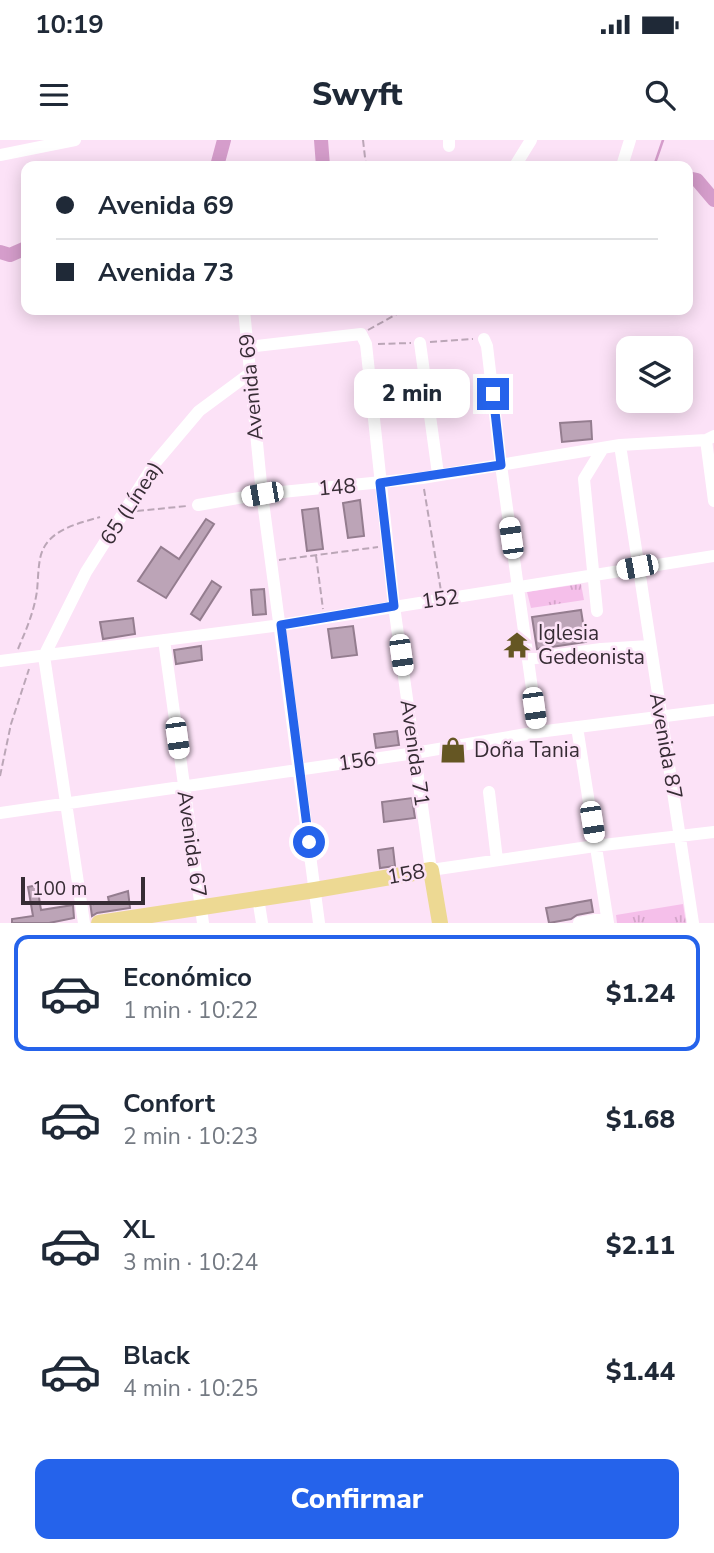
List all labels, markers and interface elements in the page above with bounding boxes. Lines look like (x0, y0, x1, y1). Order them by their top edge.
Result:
text: 10:19 (35, 7, 104, 42)
text: Swyft (312, 73, 402, 116)
icon: menu (35, 76, 73, 114)
icon: search (641, 76, 679, 114)
text: Avenida 69 (98, 188, 234, 223)
text: Avenida 73 (98, 255, 234, 290)
street label: Avenida 69 (232, 332, 270, 442)
map controls (616, 336, 693, 413)
button: layers (616, 336, 693, 413)
callout: 2 min (353, 370, 468, 418)
text: 2 min (382, 378, 442, 409)
route end (477, 378, 509, 410)
street label: 65 (Línea) (94, 456, 168, 550)
street label: 148 (317, 471, 357, 503)
car (240, 480, 285, 508)
car (498, 516, 525, 560)
car (615, 553, 660, 581)
street label: 152 (419, 583, 461, 615)
place label: Iglesia Gedeonista (538, 619, 645, 671)
temple icon: Iglesia Gedeonista (502, 630, 532, 660)
car (388, 633, 415, 677)
car (521, 686, 548, 730)
street label: Avenida 87 (643, 691, 689, 801)
street label: Avenida 71 (394, 698, 436, 808)
car (164, 716, 191, 760)
shop icon: Doña Tania (438, 735, 468, 765)
place label: Doña Tania (474, 736, 580, 764)
street label: 156 (336, 745, 378, 777)
street label: Avenida 67 (171, 789, 213, 899)
car (579, 800, 606, 844)
route start (293, 826, 325, 858)
street label: 158 (385, 857, 427, 891)
scale bar (21, 874, 145, 906)
text: 100 m (32, 876, 87, 902)
text: Económico (123, 960, 252, 995)
icon: car (39, 962, 102, 1025)
text: $1.24 (606, 976, 675, 1011)
text: 1 min · 10:22 (123, 995, 258, 1026)
text: Confort (123, 1086, 215, 1121)
icon: car (39, 1088, 102, 1151)
text: $1.68 (606, 1102, 675, 1137)
text: 2 min · 10:23 (123, 1121, 258, 1152)
text: XL (123, 1212, 155, 1247)
icon: car (39, 1214, 102, 1277)
text: $2.11 (606, 1228, 675, 1263)
text: 3 min · 10:24 (123, 1247, 258, 1278)
text: Black (123, 1338, 190, 1373)
icon: car (39, 1340, 102, 1403)
text: $1.44 (606, 1354, 675, 1389)
text: 4 min · 10:25 (123, 1373, 258, 1404)
button: Confirmar (35, 1459, 679, 1539)

